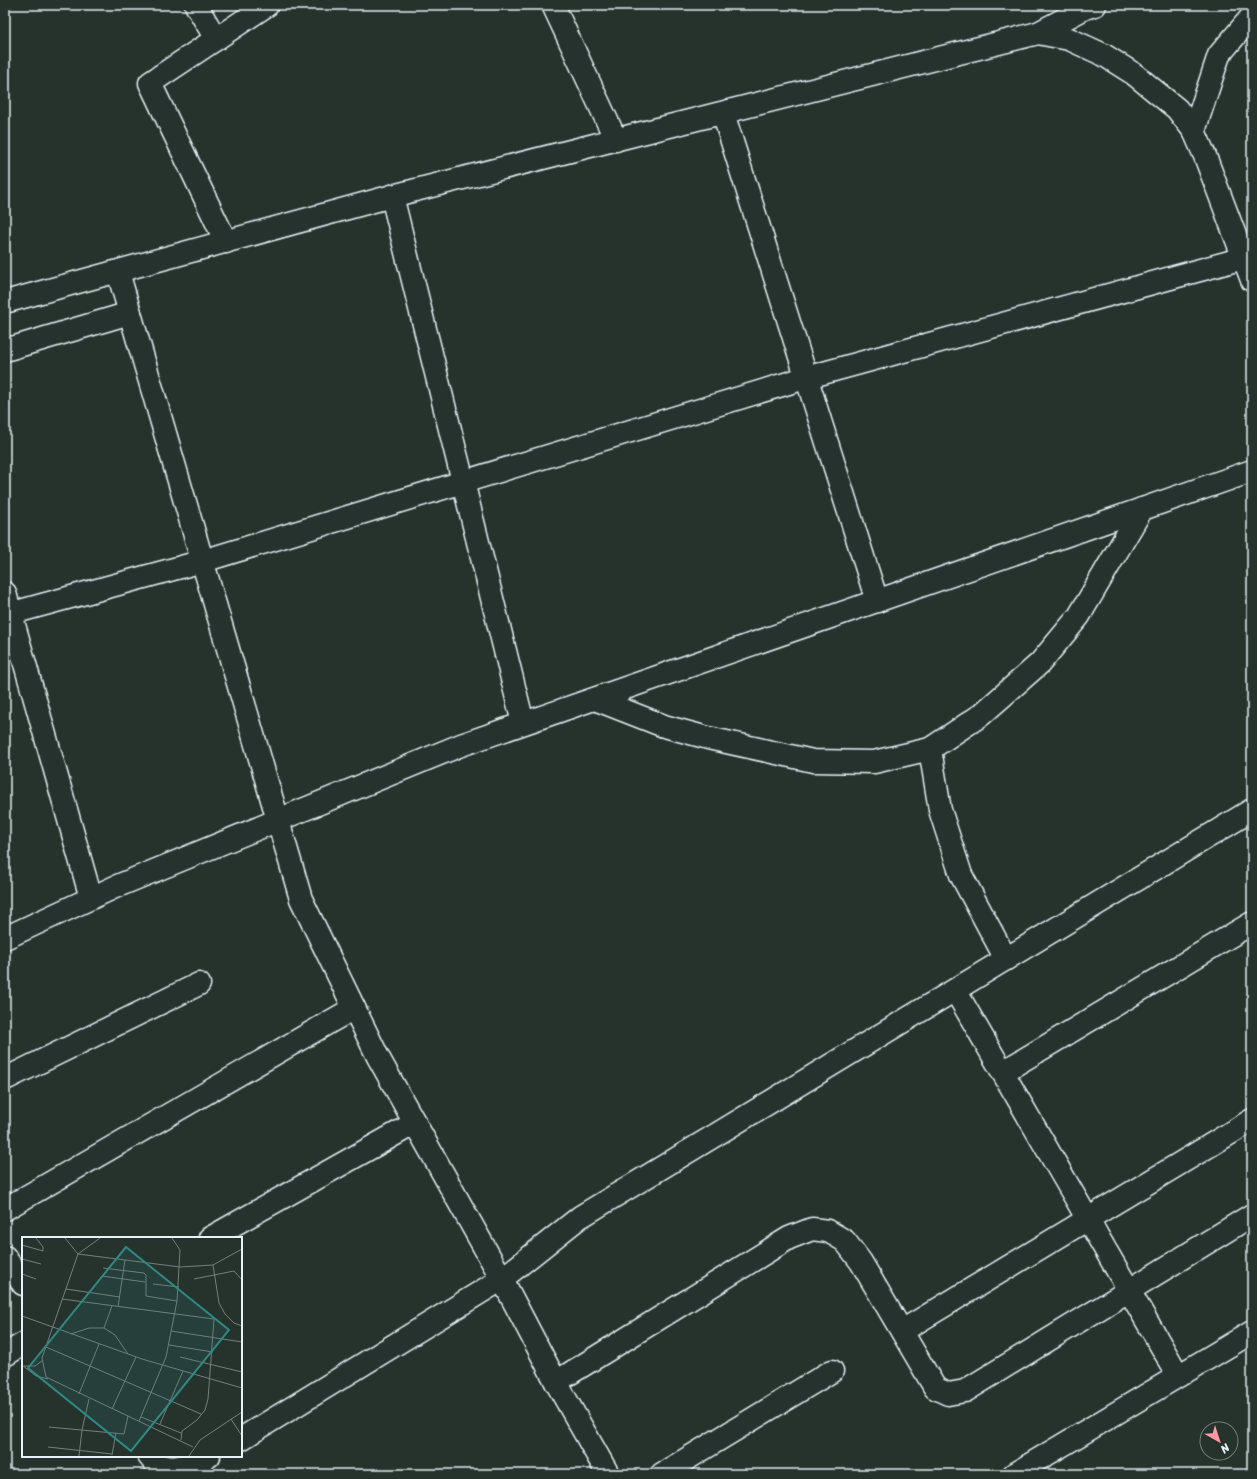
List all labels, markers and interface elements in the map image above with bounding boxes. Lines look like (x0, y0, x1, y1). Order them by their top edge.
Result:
inset map (22, 1237, 242, 1457)
north arrow (1199, 1421, 1239, 1461)
text: N (1216, 1438, 1235, 1458)

